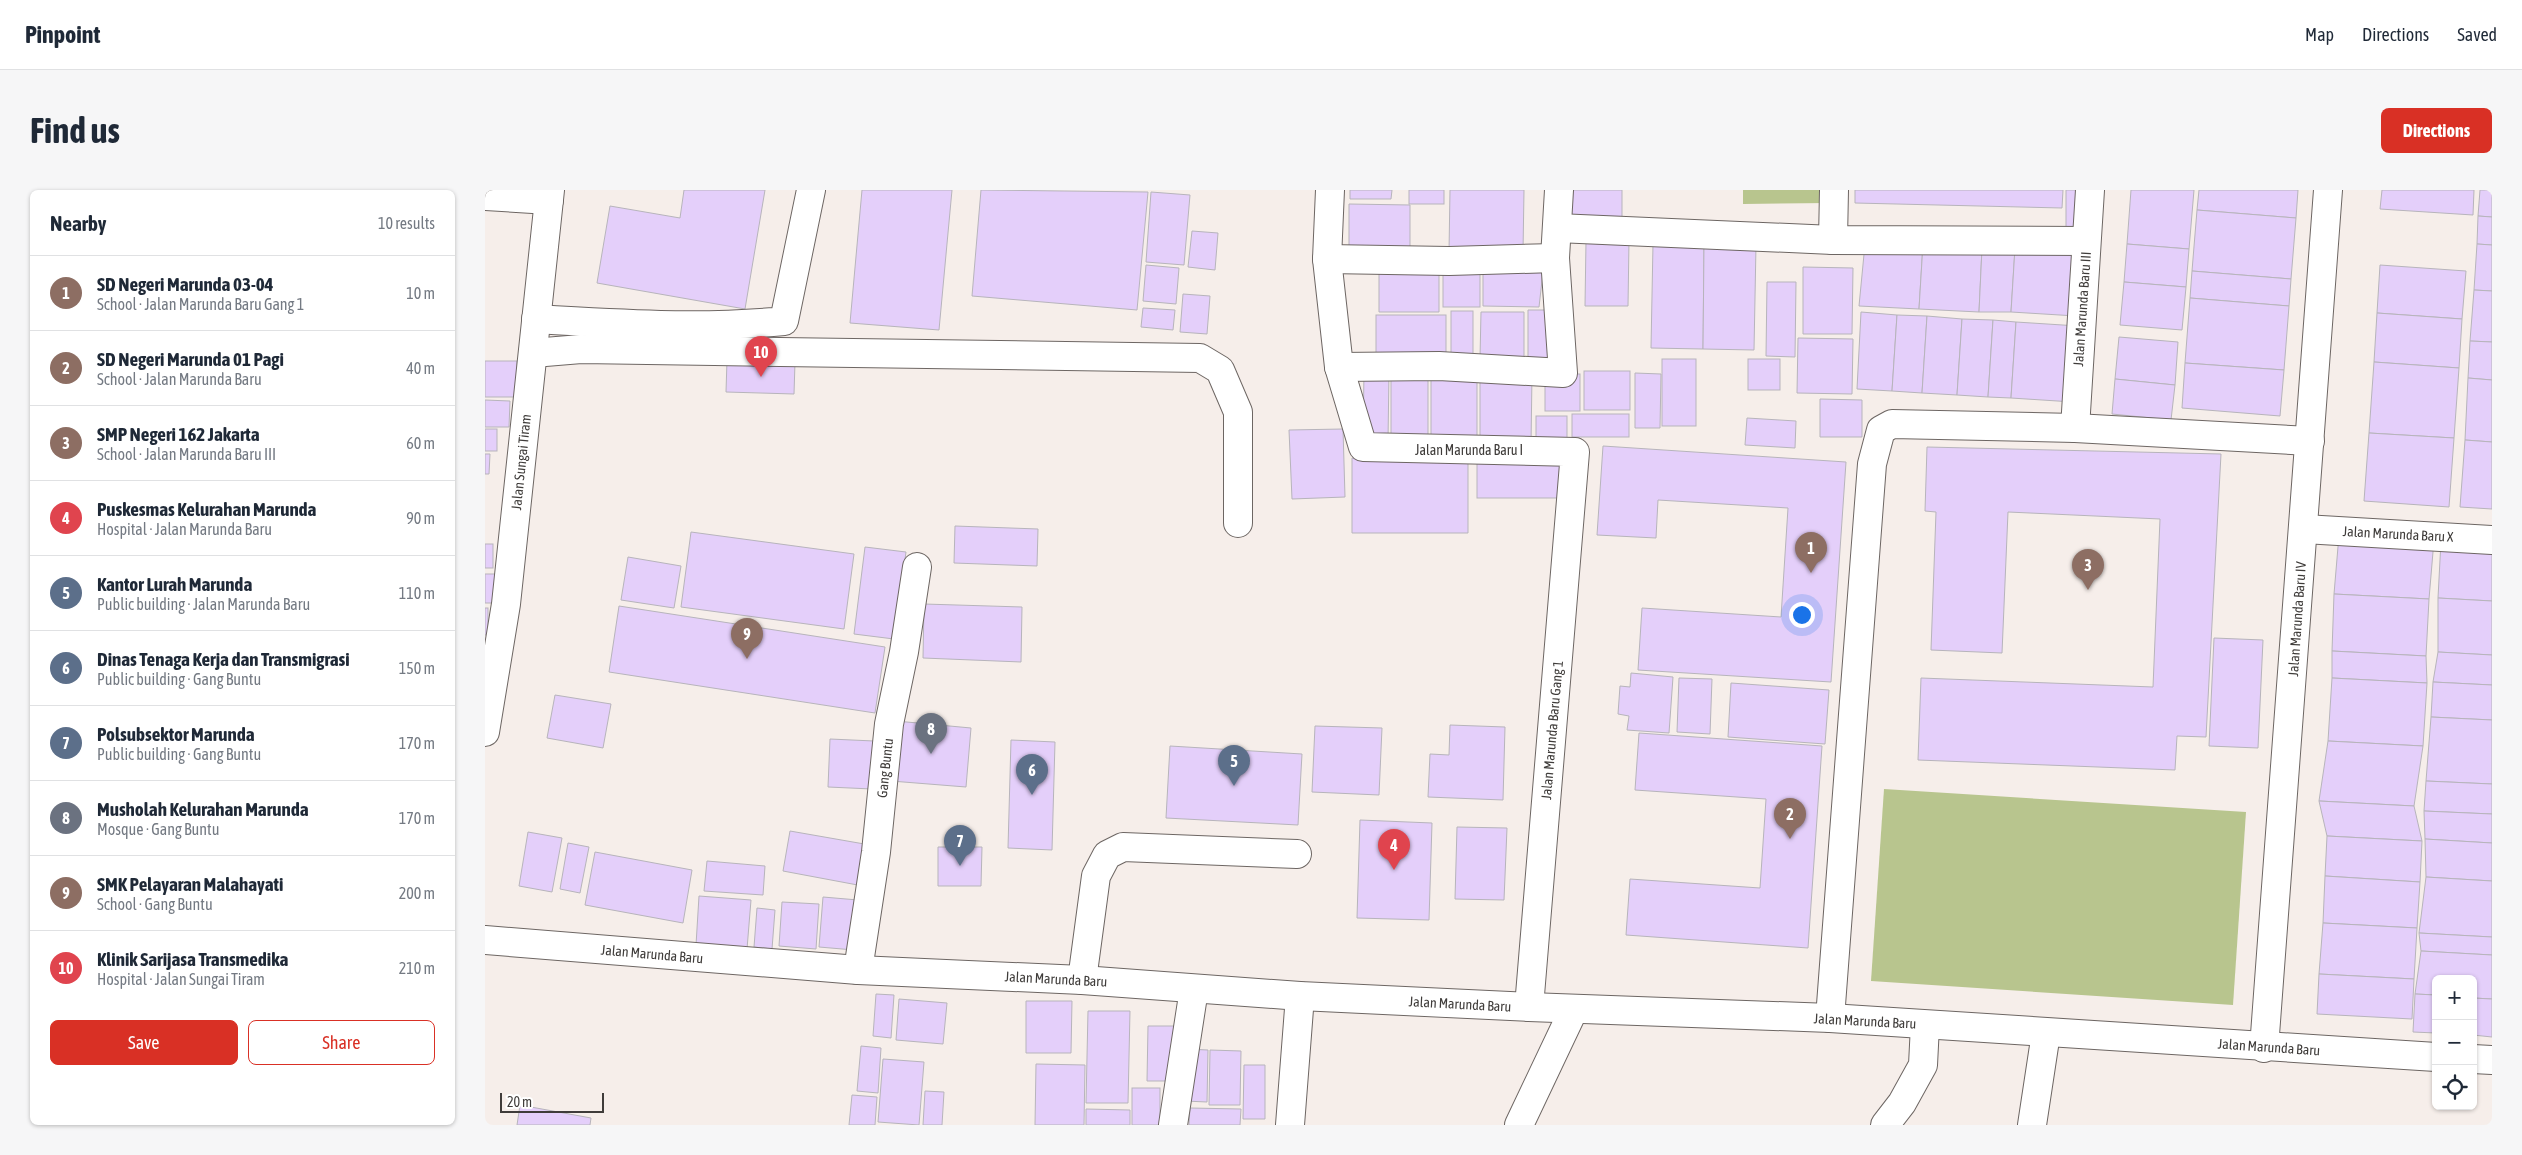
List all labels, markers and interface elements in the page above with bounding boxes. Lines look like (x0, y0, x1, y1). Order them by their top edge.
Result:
text: Pinpoint (25, 21, 100, 48)
text: Map (2305, 24, 2334, 45)
text: Directions (2362, 24, 2429, 45)
text: Saved (2457, 24, 2497, 45)
button: Directions (2381, 108, 2492, 153)
text: Find us (30, 110, 120, 150)
text: Nearby (50, 211, 106, 235)
text: 10 results (378, 214, 435, 232)
street label: Jalan Marunda Baru III (2070, 251, 2094, 367)
text: SD Negeri Marunda 03-04 (97, 273, 274, 295)
text: 1 (62, 284, 70, 302)
text: 10 m (406, 284, 435, 302)
text: School · Jalan Marunda Baru Gang 1 (97, 295, 304, 313)
pin: 10 (745, 336, 777, 377)
text: SD Negeri Marunda 01 Pagi (97, 348, 284, 370)
text: 2 (62, 359, 70, 377)
text: 40 m (406, 359, 435, 377)
text: School · Jalan Marunda Baru (97, 370, 262, 388)
street label: Jalan Sungai Tiram (508, 413, 534, 511)
text: SMP Negeri 162 Jakarta (97, 423, 260, 445)
text: 3 (62, 434, 70, 452)
text: 60 m (406, 434, 435, 452)
street label: Jalan Marunda Baru I (1415, 442, 1523, 458)
text: School · Jalan Marunda Baru III (97, 445, 276, 463)
text: Puskesmas Kelurahan Marunda (97, 498, 316, 520)
text: 4 (62, 509, 70, 527)
text: 90 m (406, 509, 435, 527)
text: Hospital · Jalan Marunda Baru (97, 520, 272, 538)
street label: Jalan Marunda Baru X (2342, 523, 2454, 545)
pin: 1 (1795, 532, 1827, 573)
pin: 3 (2072, 549, 2104, 590)
street label: Jalan Marunda Baru IV (2285, 561, 2309, 677)
text: Kantor Lurah Marunda (97, 573, 252, 595)
text: 5 (62, 584, 70, 602)
text: 110 m (399, 584, 435, 602)
text: Public building · Jalan Marunda Baru (97, 595, 310, 613)
your location (1789, 602, 1815, 628)
pin: 9 (731, 618, 763, 659)
text: Dinas Tenaga Kerja dan Transmigrasi (97, 648, 350, 670)
text: 6 (62, 659, 70, 677)
text: 150 m (399, 659, 435, 677)
street label: Jalan Marunda Baru Gang 1 (1538, 660, 1566, 800)
text: Public building · Gang Buntu (97, 670, 261, 688)
pin: 8 (915, 713, 947, 754)
text: Polsubsektor Marunda (97, 723, 255, 745)
text: 7 (62, 734, 70, 752)
text: 170 m (399, 734, 435, 752)
street label: Gang Buntu (874, 738, 896, 798)
text: Public building · Gang Buntu (97, 745, 261, 763)
pin: 5 (1218, 745, 1250, 786)
pin: 6 (1016, 754, 1048, 795)
text: Musholah Kelurahan Marunda (97, 798, 309, 820)
pin: 2 (1774, 798, 1806, 839)
text: 8 (62, 809, 70, 827)
text: 170 m (399, 809, 435, 827)
text: Mosque · Gang Buntu (97, 820, 219, 838)
pin: 7 (944, 825, 976, 866)
pin: 4 (1378, 829, 1410, 870)
text: SMK Pelayaran Malahayati (97, 873, 283, 895)
text: 9 (62, 884, 70, 902)
text: 200 m (399, 884, 435, 902)
text: School · Gang Buntu (97, 895, 213, 913)
street label: Jalan Marunda Baru (600, 942, 704, 966)
text: Klinik Sarijasa Transmedika (97, 948, 288, 970)
text: 10 (58, 959, 74, 977)
text: 210 m (399, 959, 435, 977)
street label: Jalan Marunda Baru (1004, 968, 1108, 990)
text: Hospital · Jalan Sungai Tiram (97, 970, 265, 988)
map controls (2432, 975, 2477, 1110)
button: + (2432, 975, 2477, 1020)
street label: Jalan Marunda Baru (1408, 993, 1512, 1015)
street label: Jalan Marunda Baru (1813, 1010, 1917, 1032)
button: Save (50, 1020, 238, 1065)
button: Share (248, 1020, 435, 1065)
button: − (2432, 1020, 2477, 1065)
street label: Jalan Marunda Baru (2217, 1035, 2321, 1059)
button: locate (2432, 1065, 2477, 1110)
scale bar (500, 1090, 604, 1113)
text: 20 m (507, 1094, 532, 1110)

